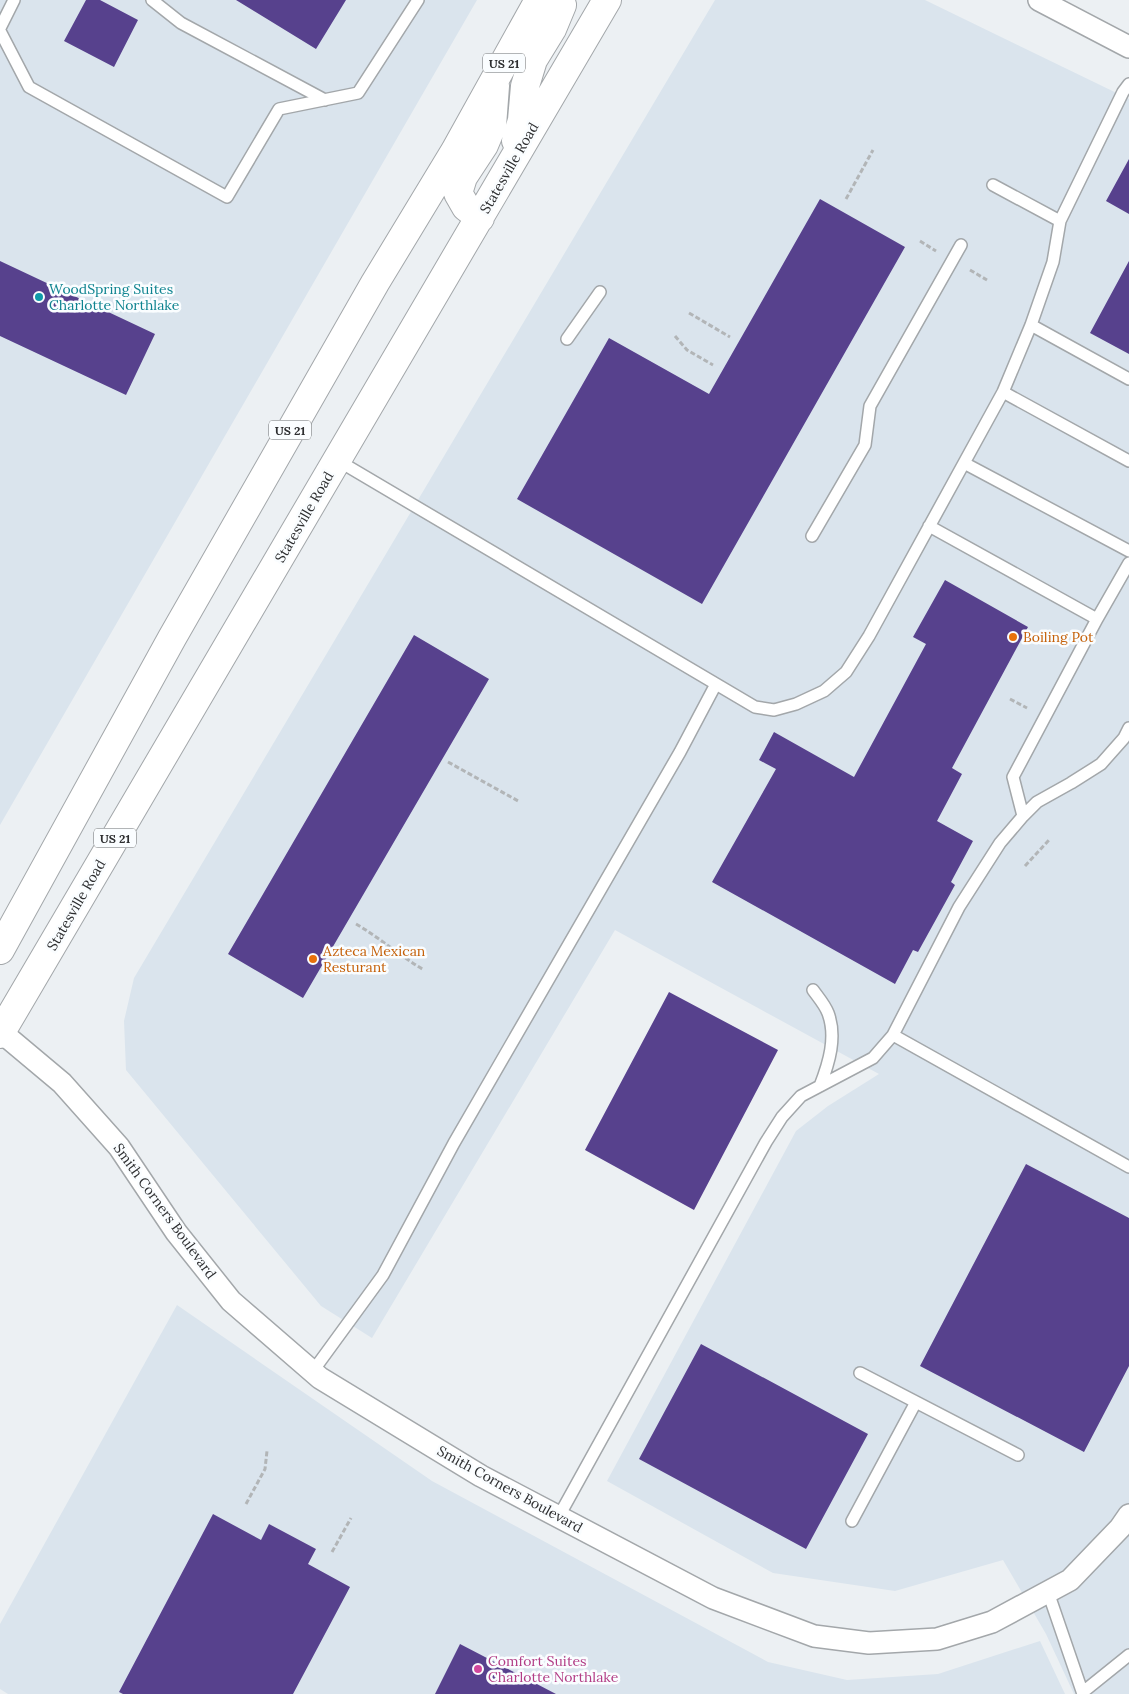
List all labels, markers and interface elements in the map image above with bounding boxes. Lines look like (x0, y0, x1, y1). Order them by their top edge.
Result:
road number: US 21 (483, 54, 525, 72)
street label: Statesville Road (476, 119, 542, 217)
place label: WoodSpring Suites Charlotte Northlake (49, 280, 180, 314)
marker: WoodSpring Suites Charlotte Northlake (33, 291, 45, 303)
road number: US 21 (269, 420, 311, 440)
street label: Statesville Road (271, 468, 337, 566)
place label: Boiling Pot (1023, 628, 1094, 646)
marker: Boiling Pot (1007, 631, 1019, 643)
road number: US 21 (94, 828, 136, 848)
street label: Statesville Road (43, 856, 109, 954)
place label: Azteca Mexican Resturant (322, 942, 426, 976)
marker: Azteca Mexican Resturant (307, 953, 319, 965)
street label: Smith Corners Boulevard (110, 1140, 220, 1282)
street label: Smith Corners Boulevard (434, 1442, 586, 1536)
place label: Comfort Suites Charlotte Northlake (488, 1652, 619, 1686)
marker: Comfort Suites Charlotte Northlake (472, 1663, 484, 1675)

